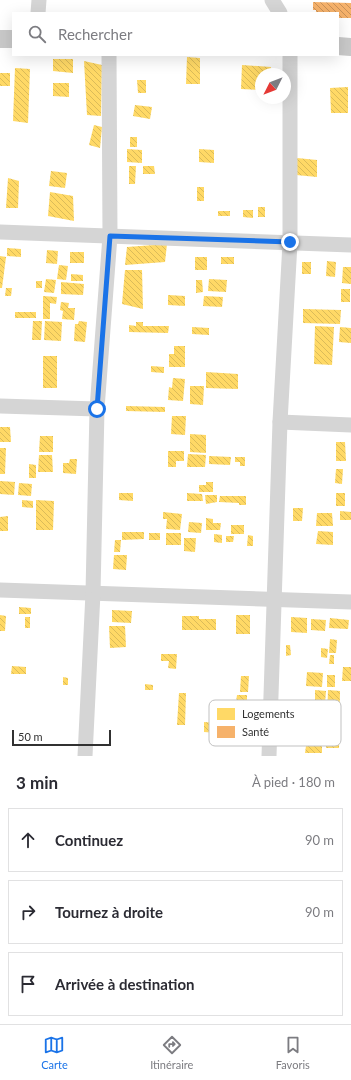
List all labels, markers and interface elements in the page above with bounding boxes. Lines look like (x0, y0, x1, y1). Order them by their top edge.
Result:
search box (12, 12, 339, 56)
icon: search (26, 23, 48, 45)
text: Rechercher (58, 25, 132, 43)
north arrow (255, 68, 291, 104)
route end (281, 233, 299, 251)
route start (88, 400, 106, 418)
legend (209, 700, 341, 746)
text: Logements (242, 707, 295, 720)
text: Santé (242, 725, 269, 738)
scale bar (12, 728, 111, 747)
text: 50 m (18, 730, 43, 743)
text: 3 min (16, 772, 58, 793)
text: À pied · 180 m (252, 774, 335, 790)
icon: ahead (17, 829, 39, 851)
text: Continuez (55, 831, 123, 849)
text: 90 m (305, 832, 334, 848)
icon: right (17, 901, 39, 923)
text: Tournez à droite (55, 903, 163, 921)
text: 90 m (305, 904, 334, 920)
icon: arrive (17, 973, 39, 995)
text: Arrivée à destination (55, 975, 194, 993)
tab: Carte (41, 1034, 68, 1071)
tab: Itinéraire (150, 1034, 193, 1071)
tab: Favoris (276, 1034, 310, 1071)

